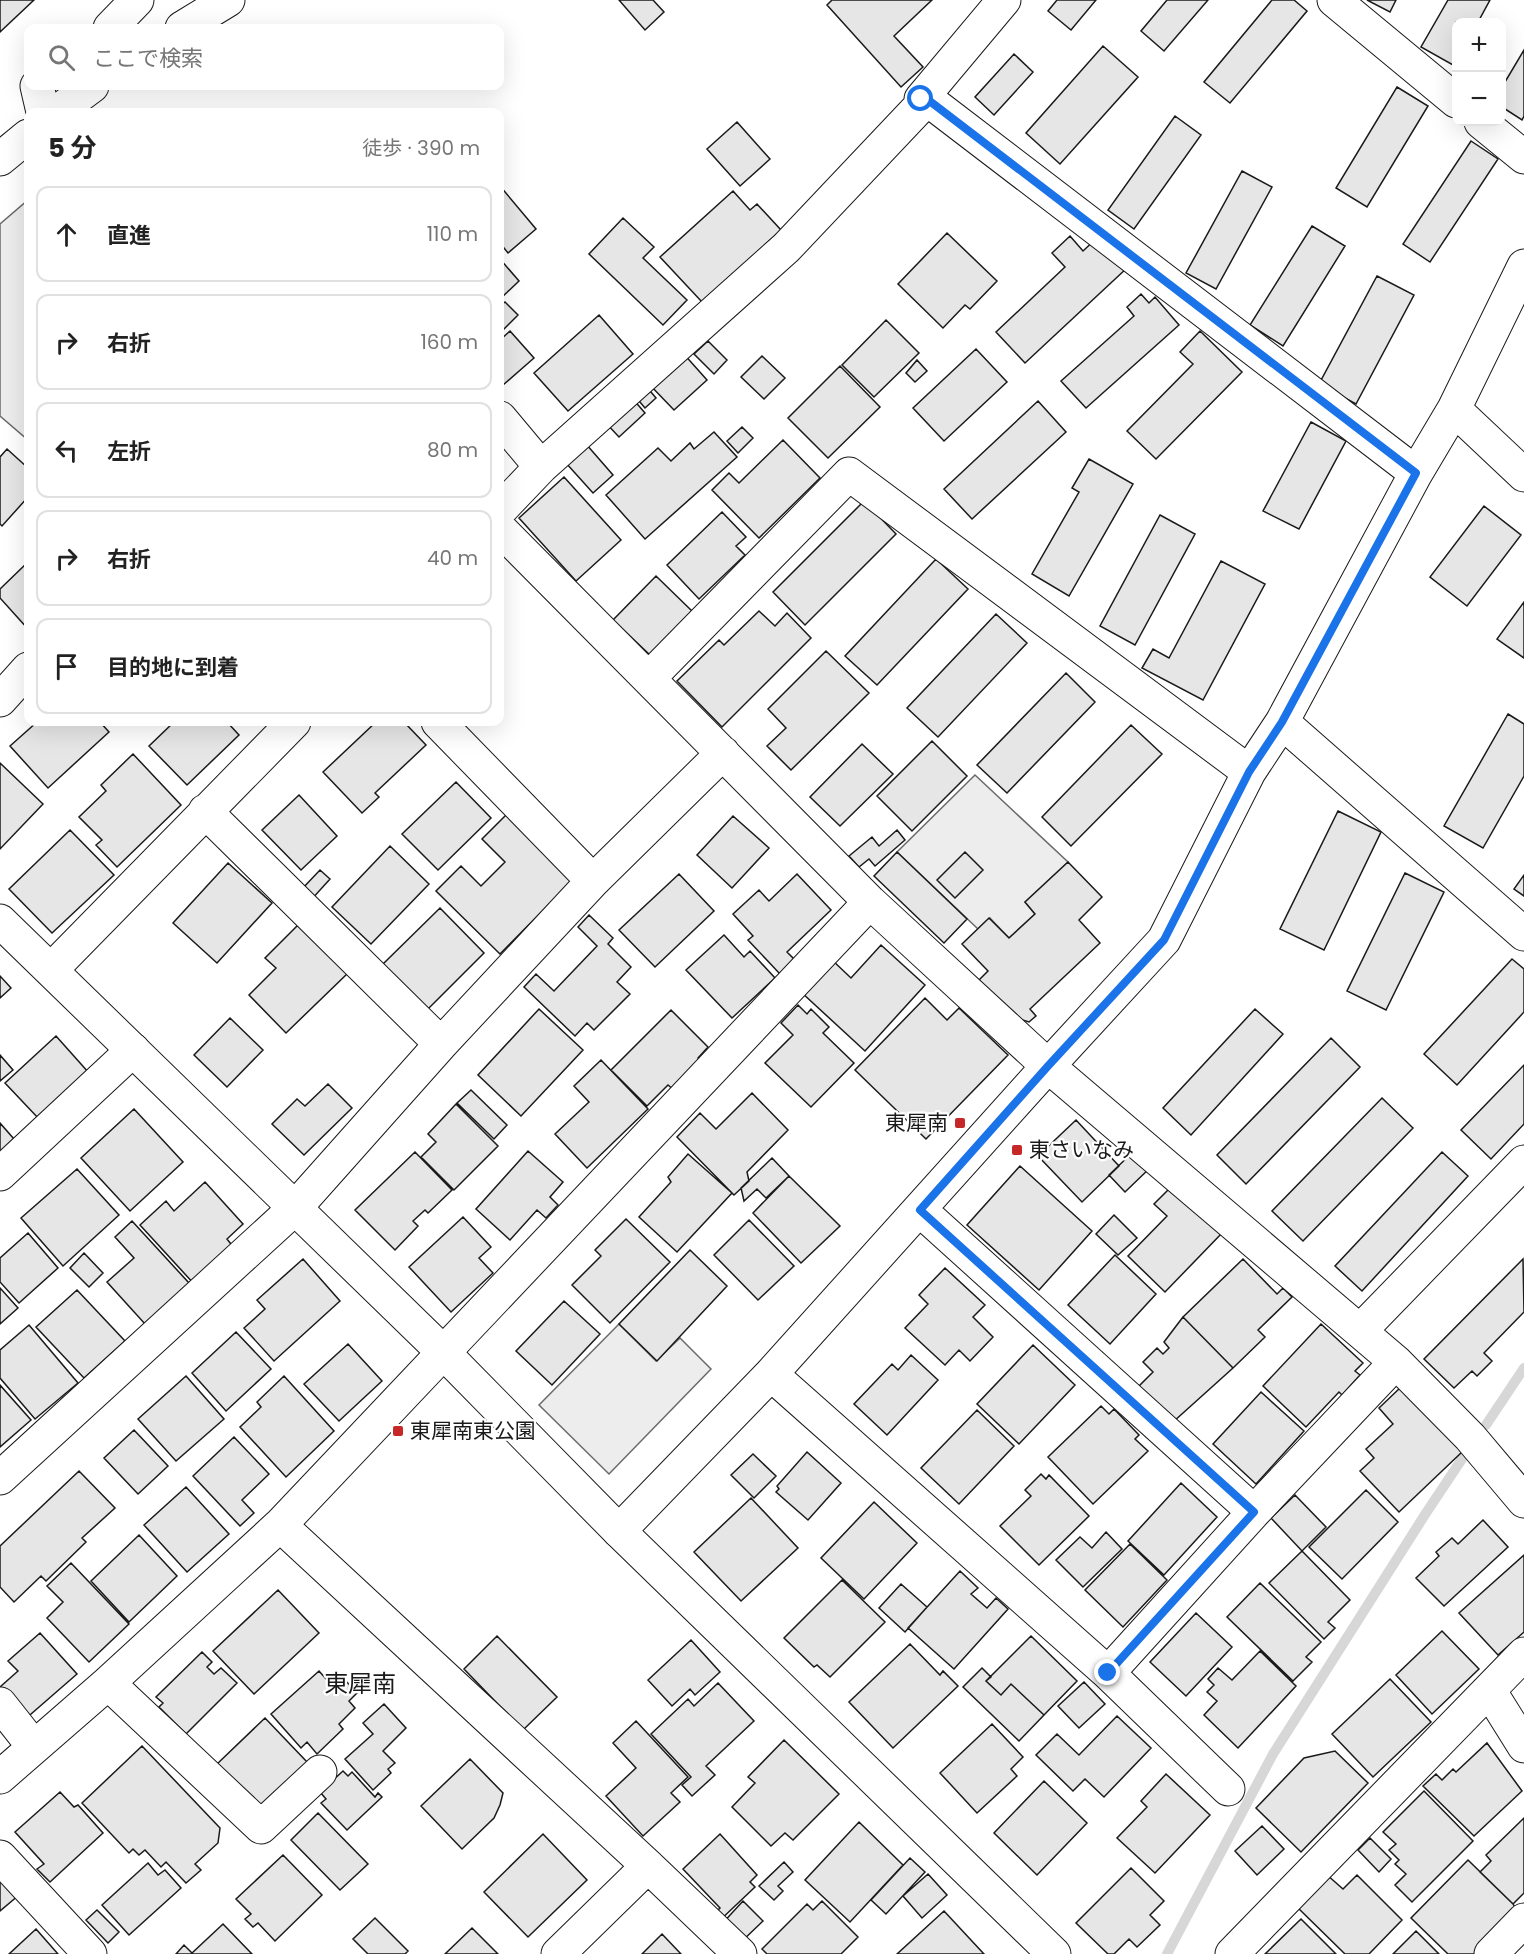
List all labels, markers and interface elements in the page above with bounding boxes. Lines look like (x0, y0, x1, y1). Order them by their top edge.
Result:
map controls (1452, 18, 1506, 126)
button: + (1452, 18, 1506, 72)
search box (24, 24, 504, 90)
icon: search (45, 41, 78, 74)
text: ここで検索 (93, 43, 203, 74)
button: − (1452, 72, 1506, 126)
route start (907, 85, 933, 111)
text: 5 分 (48, 130, 96, 166)
text: 徒歩 · 390 m (362, 134, 480, 162)
icon: ahead (50, 218, 83, 251)
text: 直進 (107, 220, 151, 251)
text: 110 m (427, 220, 478, 248)
icon: right (50, 326, 83, 359)
text: 右折 (107, 328, 151, 359)
text: 160 m (420, 328, 478, 356)
icon: left (50, 434, 83, 467)
text: 左折 (107, 436, 151, 467)
text: 80 m (427, 436, 478, 464)
icon: right (50, 542, 83, 575)
text: 右折 (107, 544, 151, 575)
text: 40 m (427, 544, 478, 572)
icon: arrive (50, 650, 83, 683)
text: 目的地に到着 (107, 652, 239, 683)
place label: 東犀南 (885, 1108, 948, 1137)
marker: 東犀南 (953, 1116, 967, 1130)
place label: 東さいなみ (1029, 1135, 1134, 1164)
marker: 東さいなみ (1010, 1143, 1024, 1157)
place label: 東犀南東公園 (410, 1416, 536, 1445)
marker: 東犀南東公園 (391, 1424, 405, 1438)
route end (1094, 1659, 1120, 1685)
district label: 東犀南 (324, 1667, 396, 1700)

